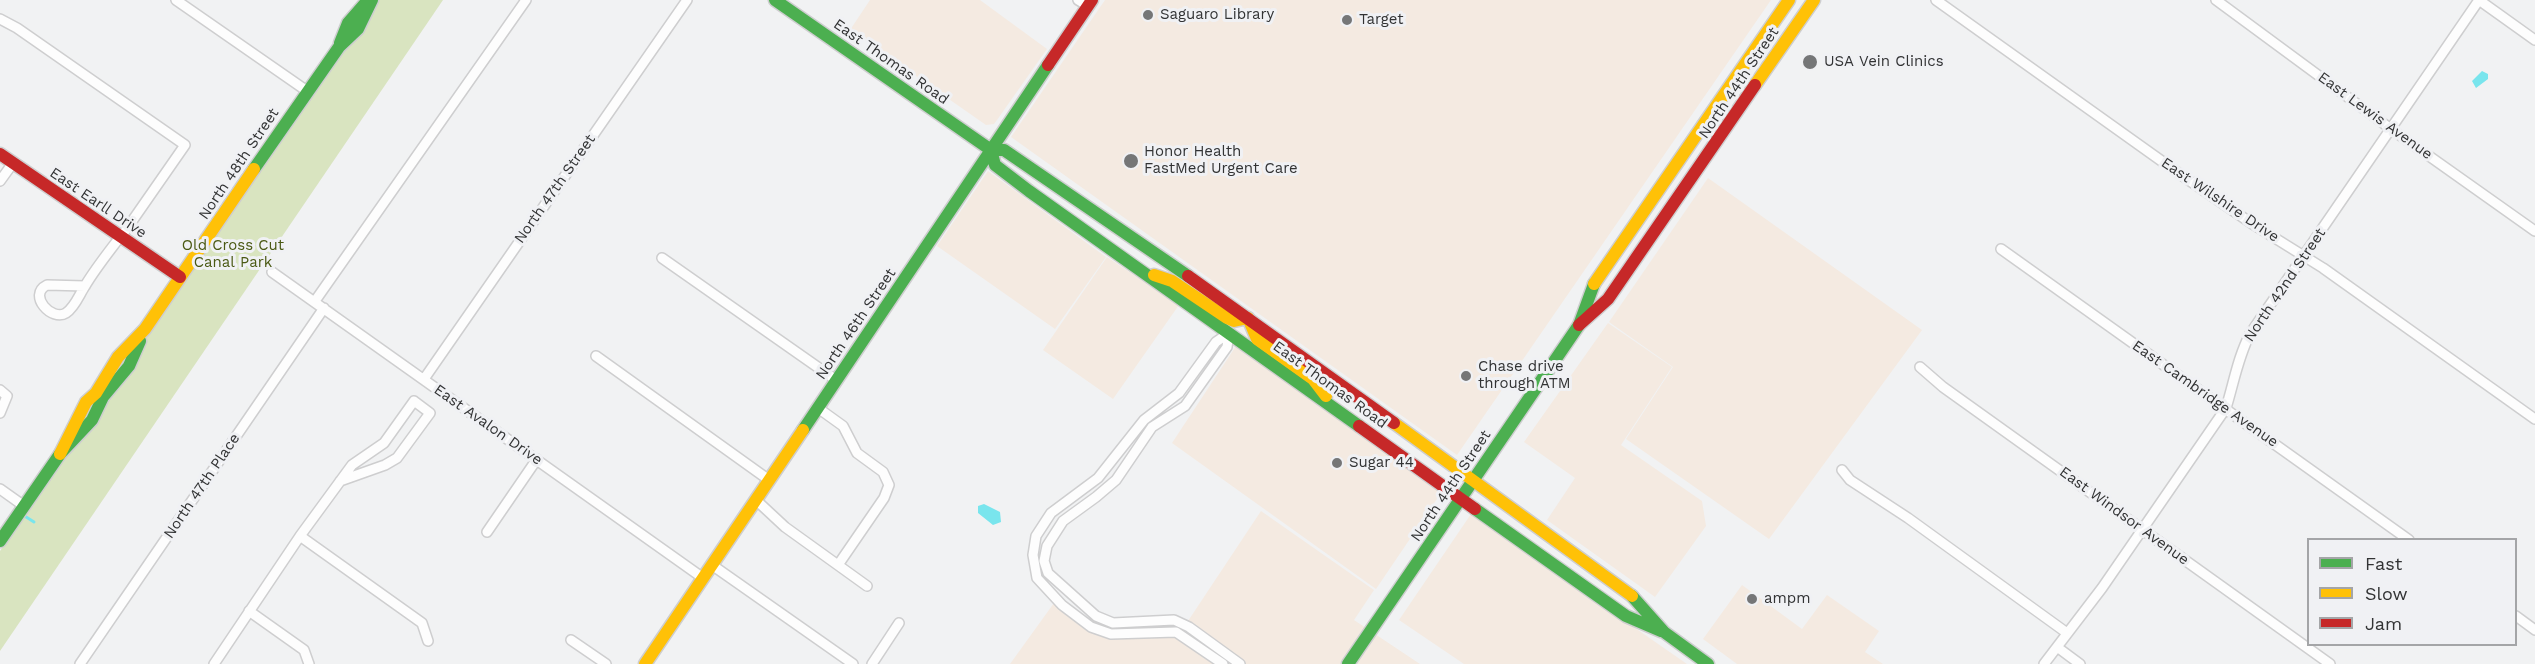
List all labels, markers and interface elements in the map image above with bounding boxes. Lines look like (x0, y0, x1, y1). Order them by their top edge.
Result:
place label: Saguaro Library (1160, 6, 1274, 24)
marker: Saguaro Library (1141, 8, 1155, 22)
place label: Target (1359, 11, 1403, 29)
marker: Target (1340, 13, 1354, 27)
street label: East Thomas Road (830, 15, 952, 109)
street label: North 44th Street (1695, 24, 1783, 142)
marker: USA Vein Clinics (1801, 53, 1819, 71)
place label: USA Vein Clinics (1824, 53, 1944, 71)
street label: East Lewis Avenue (2314, 68, 2436, 164)
street label: North 48th Street (195, 105, 283, 223)
street label: North 47th Street (511, 131, 599, 247)
place label: Honor Health FastMed Urgent Care (1144, 143, 1298, 178)
marker: Honor Health FastMed Urgent Care (1122, 152, 1140, 170)
street label: East Wilshire Drive (2158, 154, 2282, 246)
street label: East Earll Drive (46, 164, 150, 242)
street label: North 42nd Street (2240, 225, 2330, 345)
park label: Old Cross Cut Canal Park (182, 237, 284, 272)
street label: North 46th Street (812, 265, 900, 383)
street label: East Cambridge Avenue (2129, 337, 2281, 451)
street label: East Thomas Road (1269, 338, 1391, 432)
place label: Chase drive through ATM (1478, 358, 1571, 393)
marker: Chase drive through ATM (1459, 369, 1473, 383)
street label: East Avalon Drive (430, 381, 546, 469)
street label: North 44th Street (1407, 427, 1495, 545)
street label: North 47th Place (160, 430, 244, 542)
place label: Sugar 44 (1349, 454, 1414, 472)
marker: Sugar 44 (1330, 456, 1344, 470)
street label: East Windsor Avenue (2056, 463, 2192, 569)
legend (2307, 538, 2517, 646)
text: Fast (2365, 553, 2402, 574)
text: Slow (2365, 583, 2408, 604)
place label: ampm (1764, 590, 1810, 608)
marker: ampm (1745, 592, 1759, 606)
text: Jam (2365, 613, 2402, 634)

